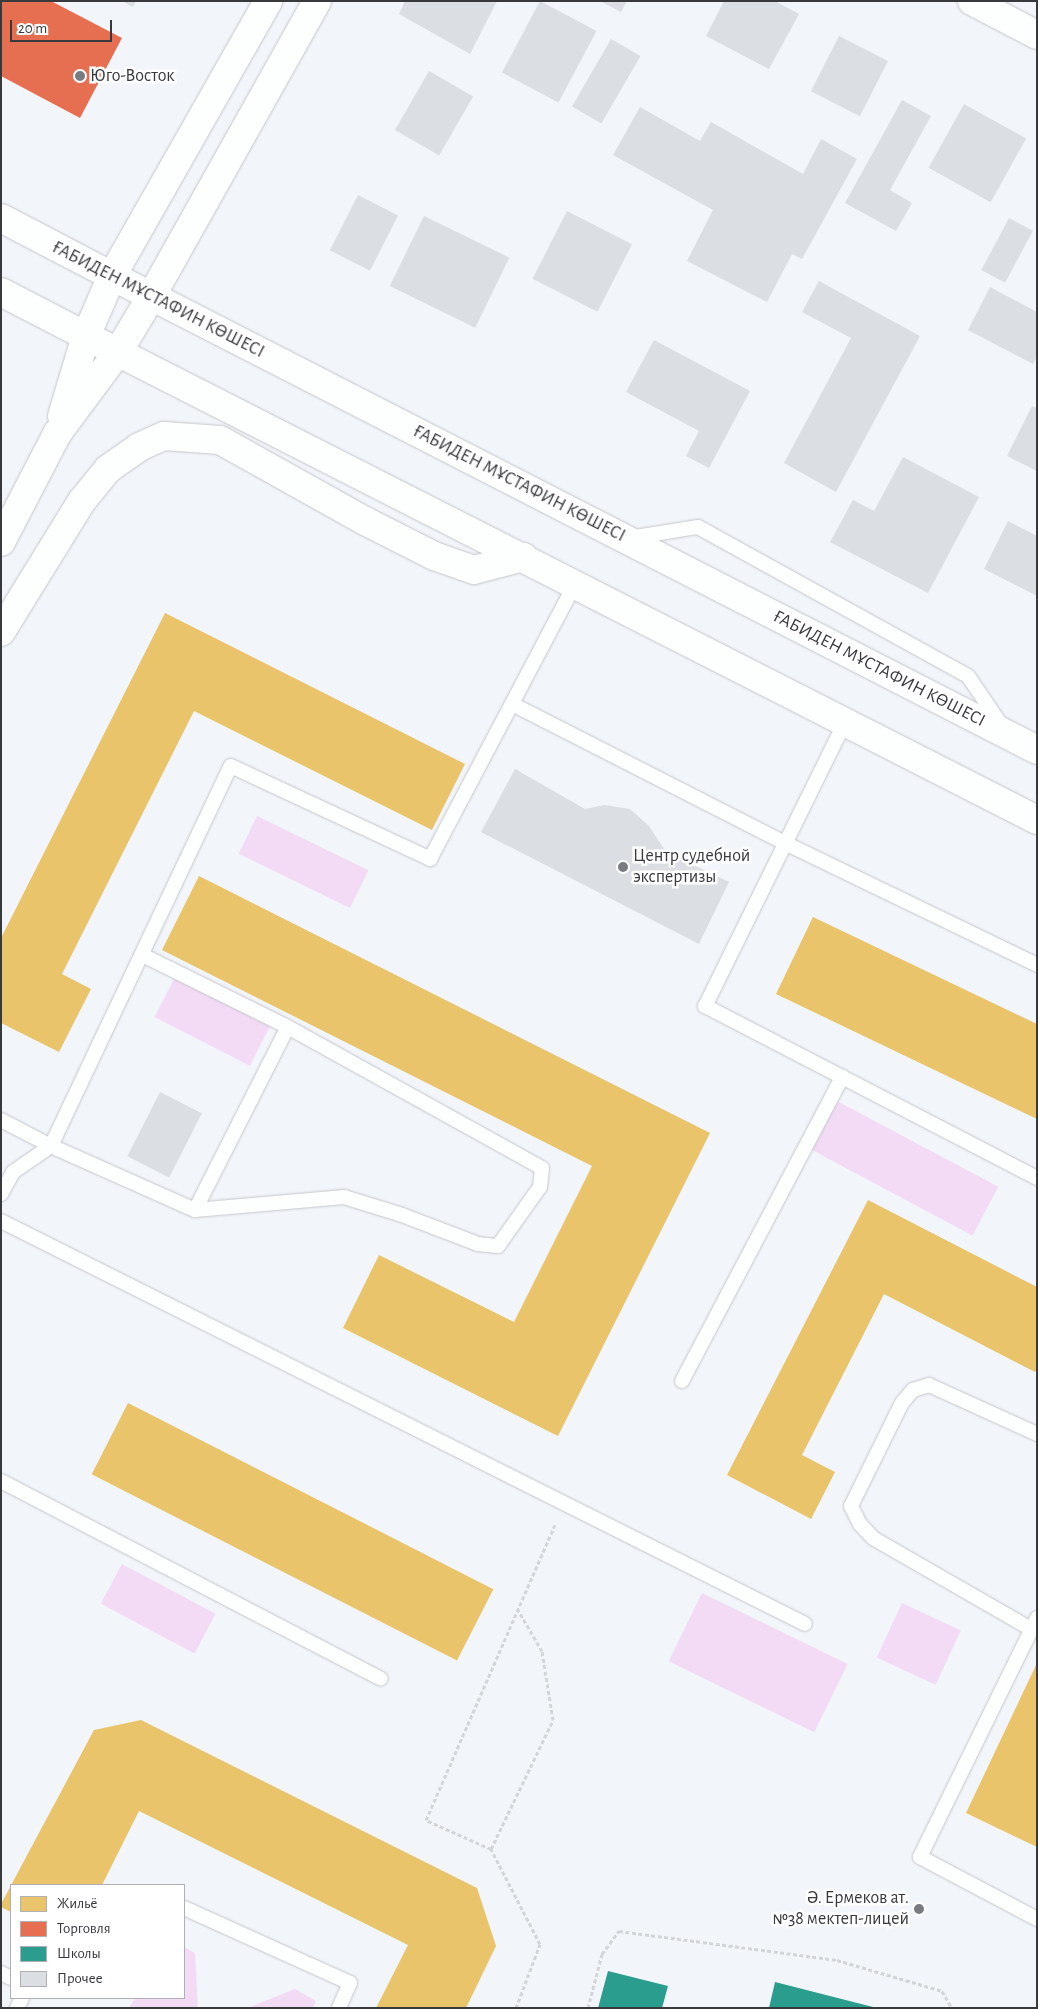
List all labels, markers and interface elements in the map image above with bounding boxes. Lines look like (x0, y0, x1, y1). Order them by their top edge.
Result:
scale bar (12, 10, 115, 42)
text: 20 m (18, 21, 47, 36)
place label: Юго-Восток (90, 65, 174, 87)
marker: Юго-Восток (74, 70, 86, 82)
street label: ҒАБИДЕН МҰСТАФИН КӨШЕСІ (48, 237, 268, 363)
street label: ҒАБИДЕН МҰСТАФИН КӨШЕСІ (409, 421, 629, 547)
street label: ҒАБИДЕН МҰСТАФИН КӨШЕСІ (769, 606, 989, 732)
place label: Центр судебной экспертизы (633, 846, 750, 889)
marker: Центр судебной экспертизы (617, 861, 629, 873)
legend (10, 1884, 185, 1999)
place label: Ә. Ермеков ат. №38 мектеп-лицей (772, 1888, 909, 1930)
text: Жильё (57, 1896, 97, 1911)
marker: Ә. Ермеков ат. №38 мектеп-лицей (913, 1903, 925, 1915)
text: Торговля (57, 1921, 111, 1936)
text: Школы (57, 1946, 101, 1961)
text: Прочее (57, 1971, 103, 1986)

